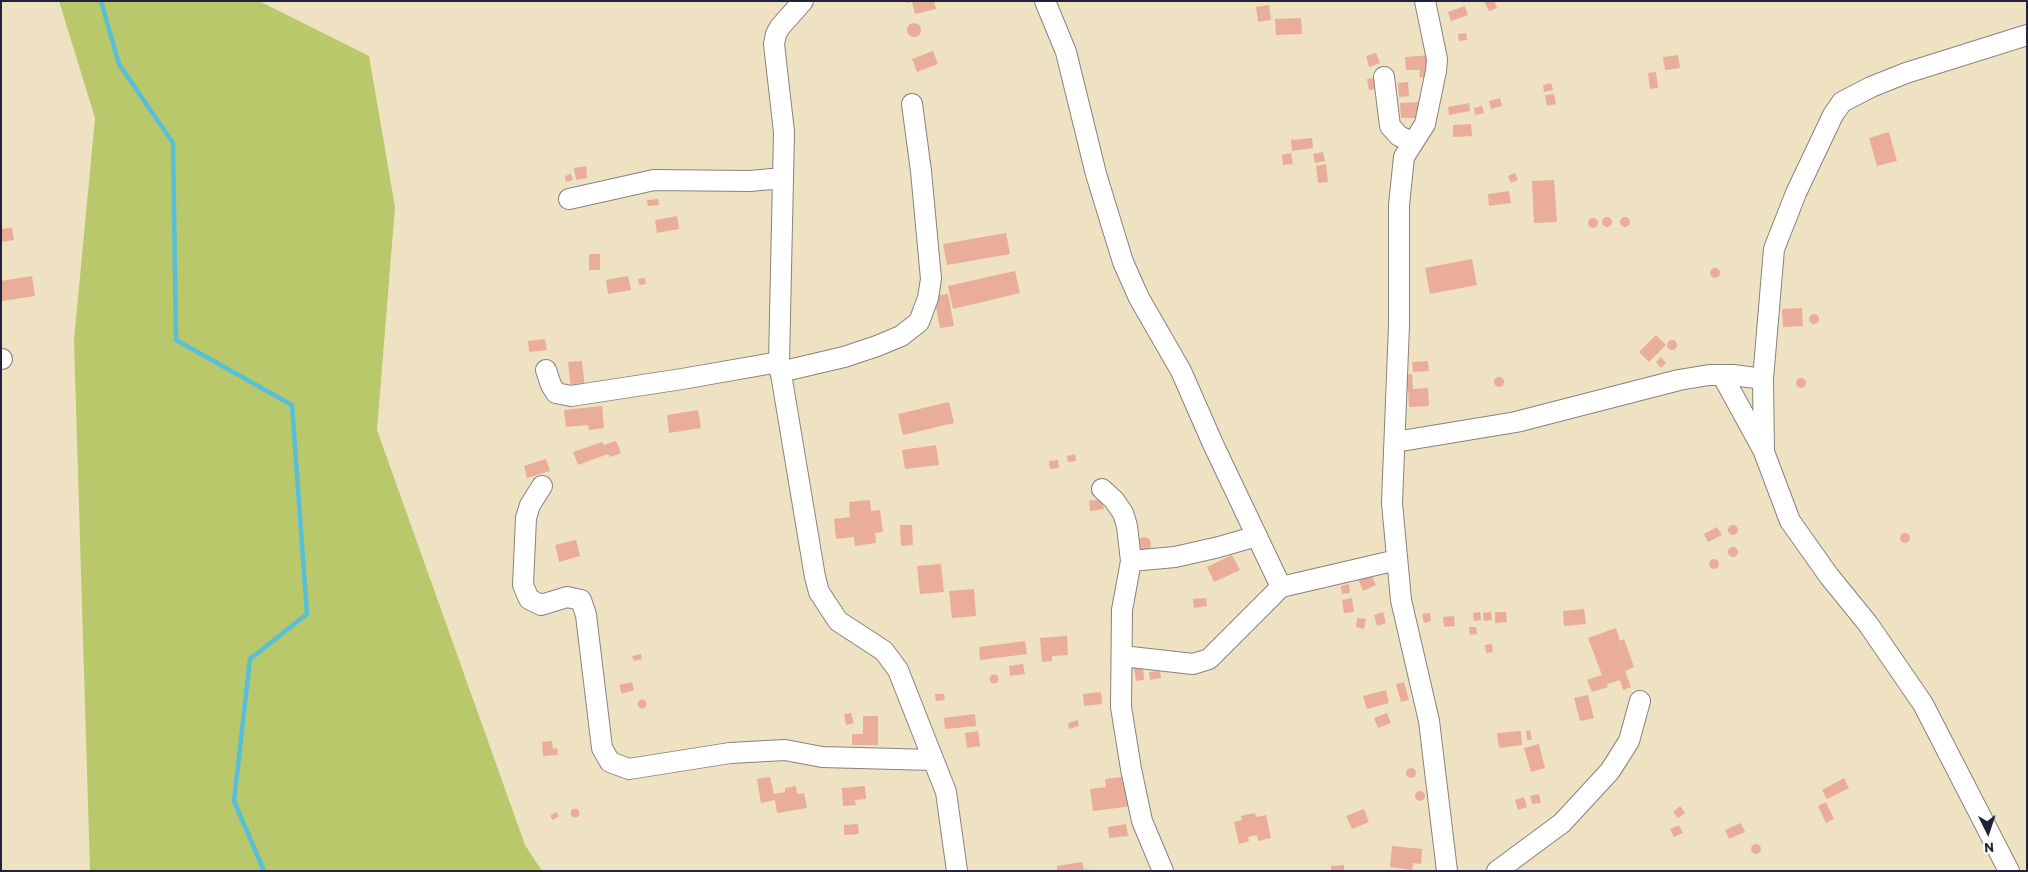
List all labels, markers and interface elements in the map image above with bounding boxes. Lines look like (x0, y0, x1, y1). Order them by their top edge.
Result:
north arrow (1963, 807, 2013, 857)
text: N (1984, 839, 1994, 856)

